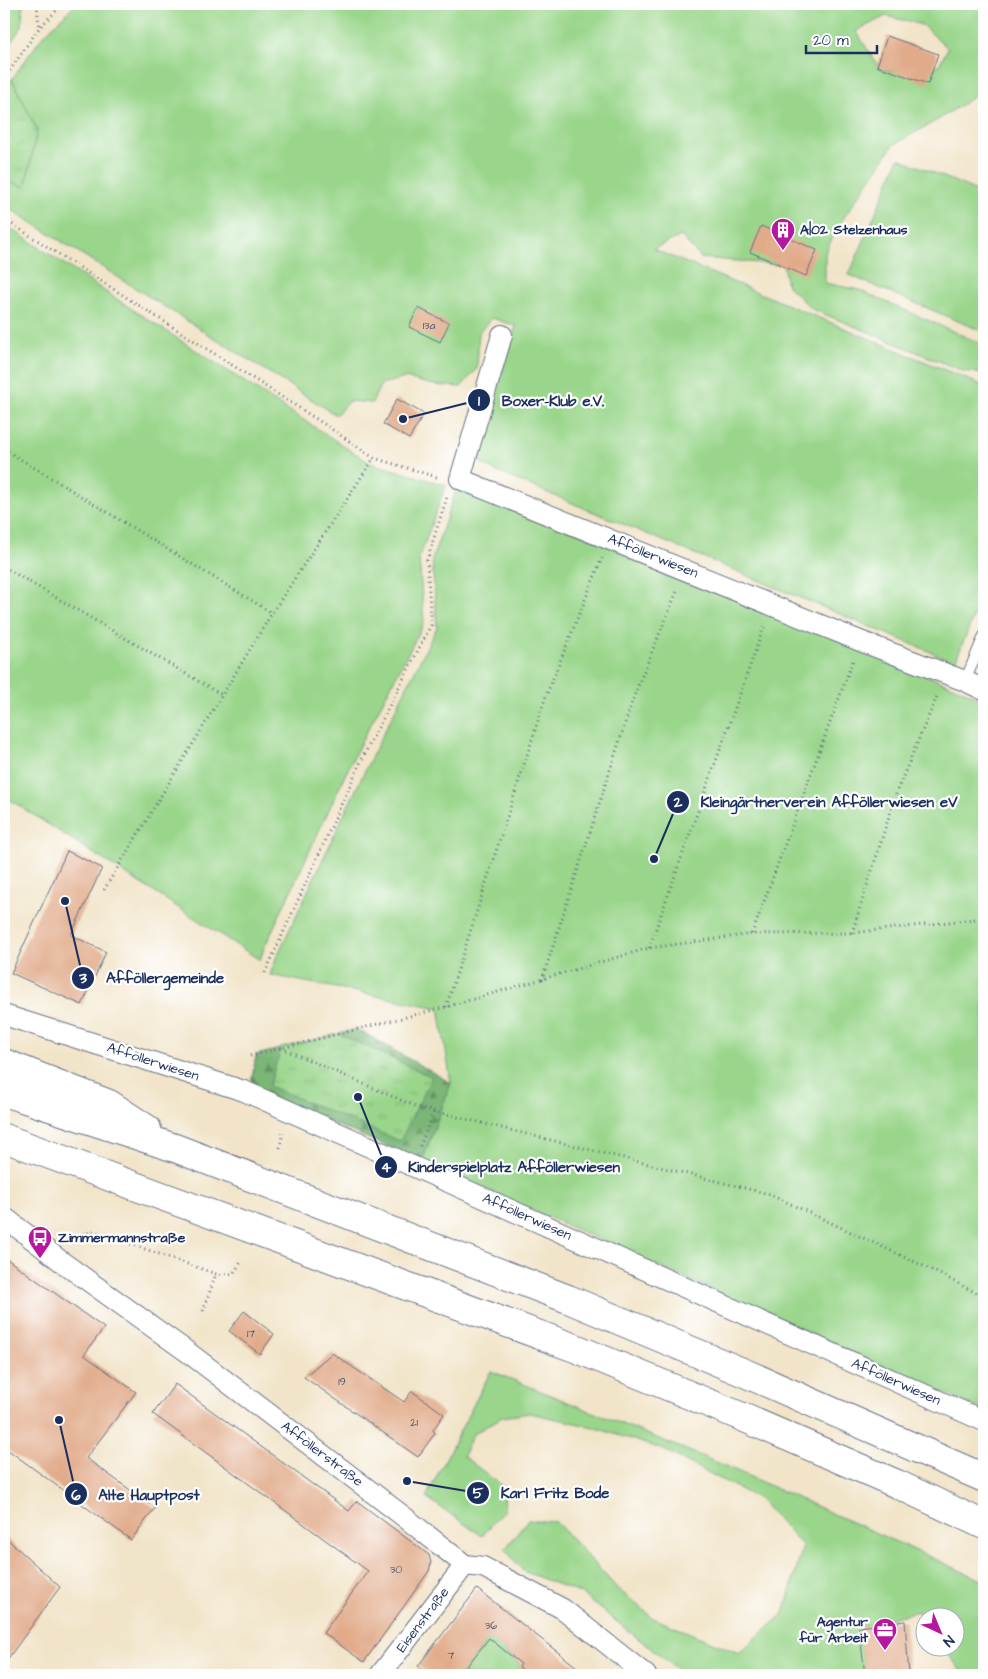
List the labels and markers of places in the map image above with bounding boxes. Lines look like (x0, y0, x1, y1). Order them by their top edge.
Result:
building icon: A|02 Stelzenhaus (770, 217, 796, 251)
place label: A|02 Stelzenhaus (800, 220, 908, 240)
callout: Boxer-Klub e.V. (467, 385, 614, 415)
callout: Kleingärtnerverein Afföllerwiesen eV (665, 787, 967, 817)
callout: Afföllergemeinde (71, 963, 234, 993)
callout: Kinderspielplatz Afföllerwiesen (373, 1152, 630, 1182)
bus stop icon: Zimmermannstraße (27, 1225, 53, 1259)
place label: Zimmermannstraße (58, 1228, 186, 1248)
callout: Karl Fritz Bode (465, 1478, 619, 1508)
callout: Alte Hauptpost (63, 1479, 210, 1509)
place label: Agentur für Arbeit (798, 1612, 868, 1648)
office icon: Agentur für Arbeit (872, 1617, 898, 1651)

